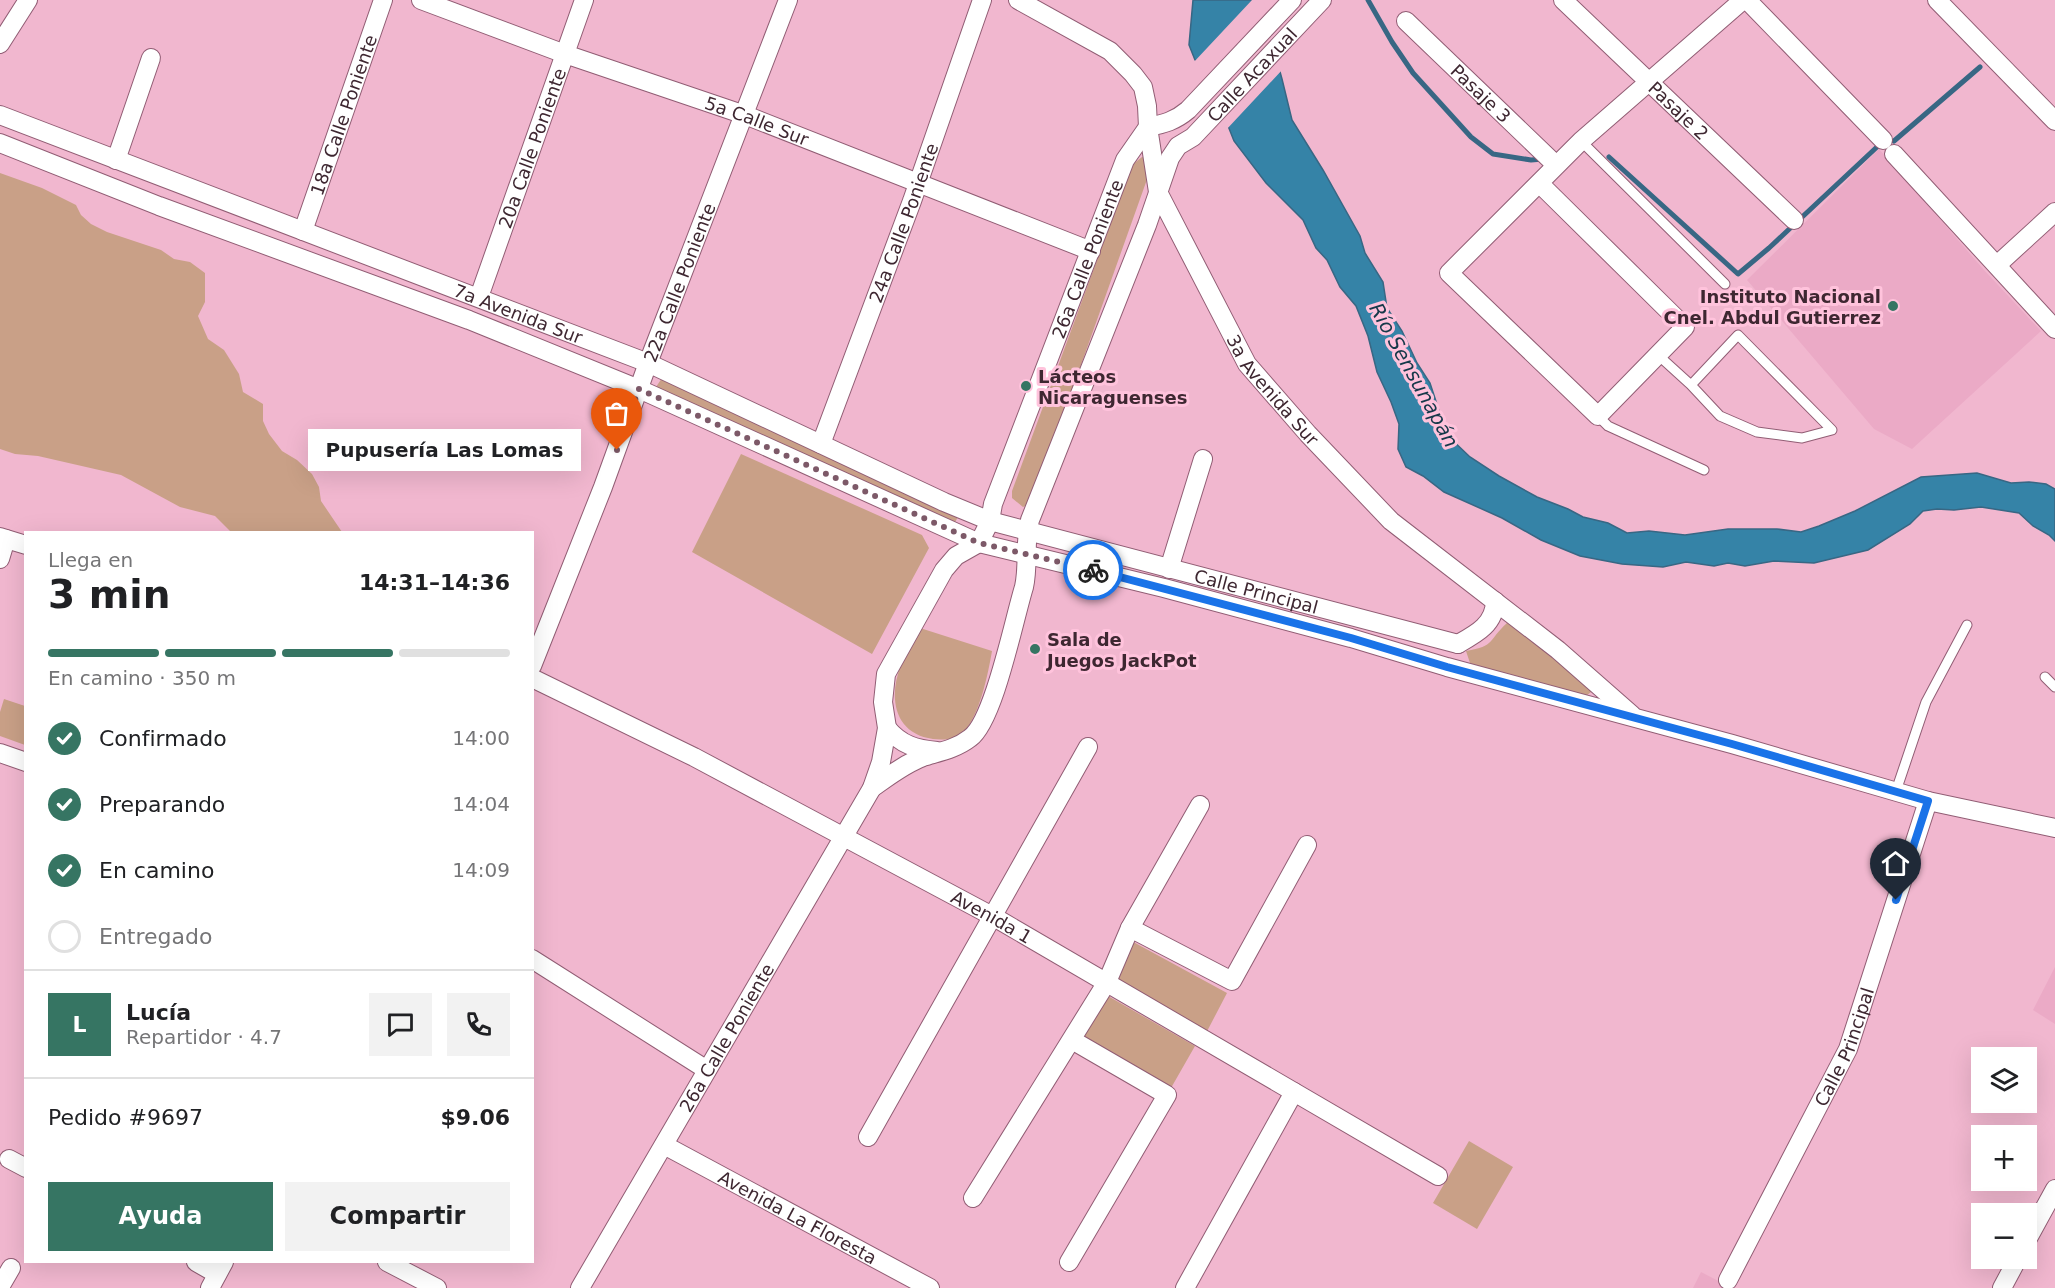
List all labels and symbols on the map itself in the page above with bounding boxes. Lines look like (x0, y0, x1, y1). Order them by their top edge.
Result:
street label: Calle Acaxual (1203, 23, 1301, 126)
street label: 18a Calle Poniente (306, 32, 381, 198)
street label: Pasaje 3 (1447, 60, 1515, 126)
street label: 20a Calle Poniente (494, 65, 570, 231)
street label: Pasaje 2 (1645, 77, 1713, 144)
street label: 5a Calle Sur (702, 92, 812, 150)
street label: 24a Calle Poniente (864, 140, 942, 306)
street label: 26a Calle Poniente (1047, 176, 1127, 341)
street label: 22a Calle Poniente (639, 200, 719, 365)
street label: 7a Avenida Sur (451, 279, 586, 348)
place label: Instituto Nacional Cnel. Abdul Gutierrez (1664, 286, 1881, 328)
water label: Río Sensunapán (1364, 299, 1464, 451)
marker: Instituto Nacional Cnel. Abdul Gutierrez (1886, 299, 1900, 313)
street label: 3a Avenida Sur (1223, 331, 1324, 450)
place label: Lácteos Nicaraguenses (1038, 366, 1187, 408)
marker: Lácteos Nicaraguenses (1019, 379, 1033, 393)
pin (591, 388, 642, 450)
callout: Pupusería Las Lomas (308, 429, 581, 471)
courier (1063, 540, 1123, 600)
street label: Calle Principal (1192, 565, 1321, 617)
place label: Sala de Juegos JackPot (1045, 629, 1197, 671)
marker: Sala de Juegos JackPot (1028, 642, 1042, 656)
pin (1870, 838, 1921, 900)
street label: Avenida 1 (948, 886, 1036, 947)
street label: 26a Calle Poniente (675, 960, 778, 1116)
street label: Calle Principal (1810, 985, 1878, 1110)
street label: Avenida La Floresta (715, 1166, 881, 1268)

